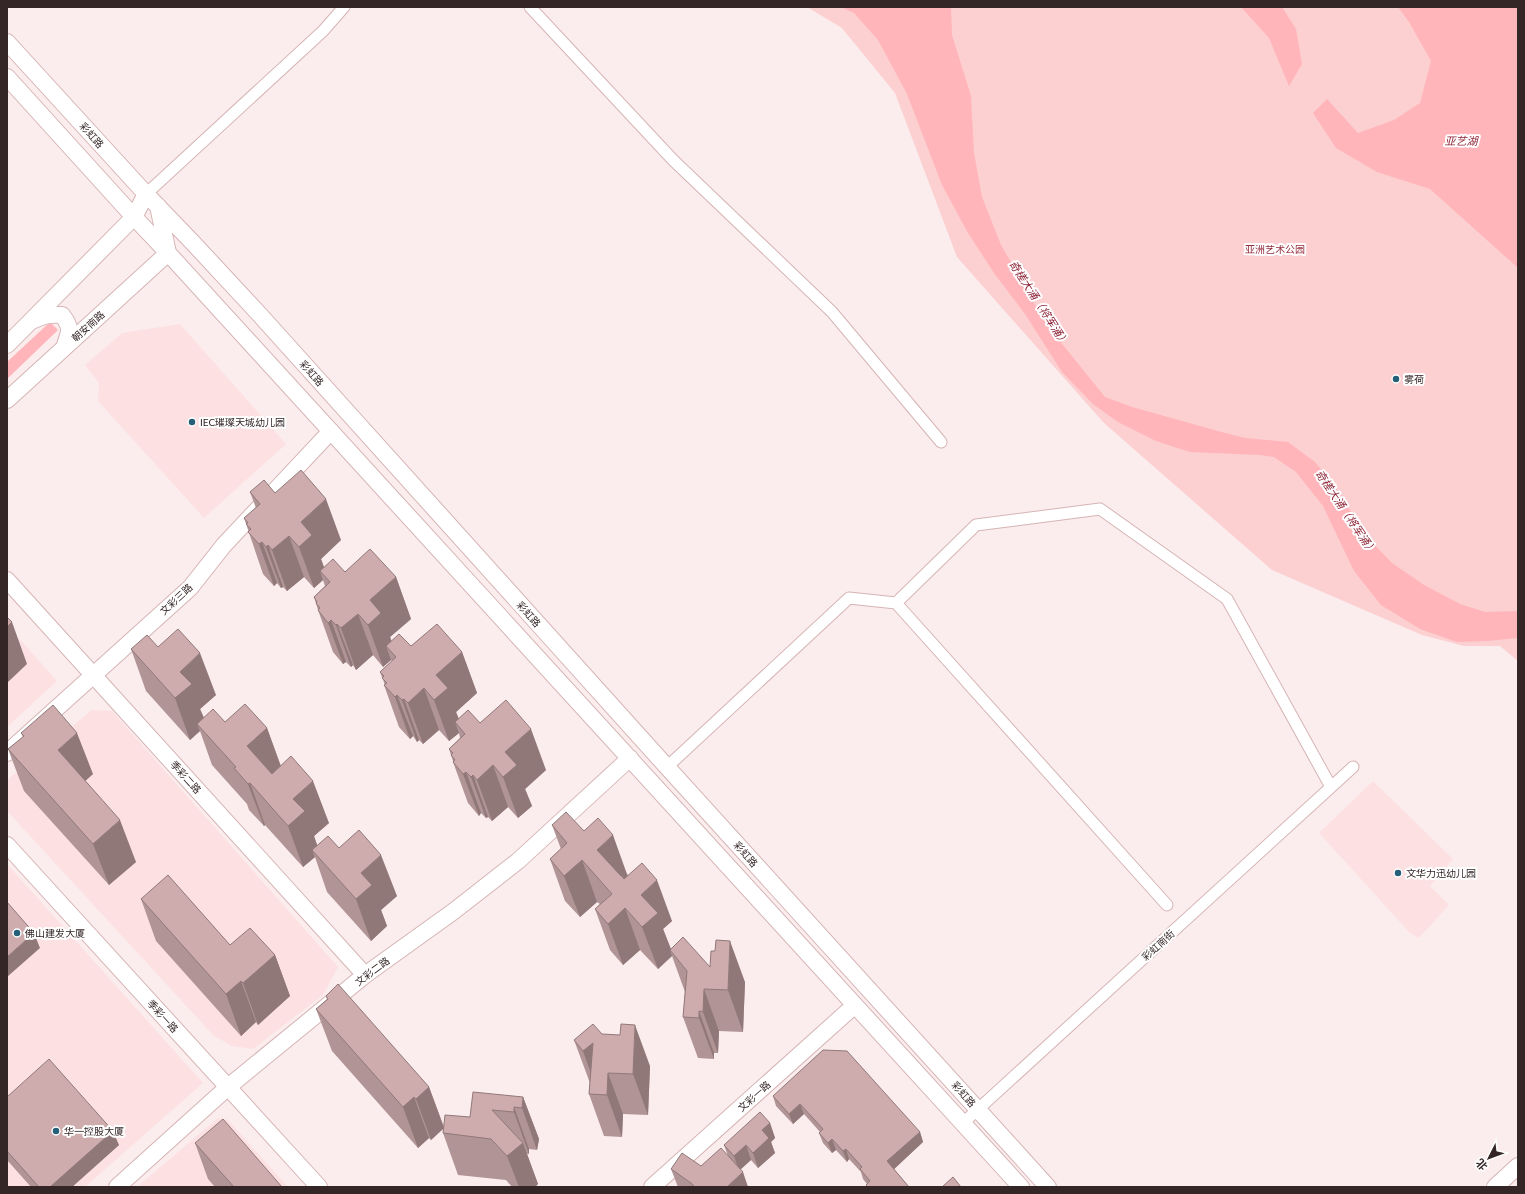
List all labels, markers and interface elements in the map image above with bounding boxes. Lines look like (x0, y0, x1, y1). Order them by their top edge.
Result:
street label: 彩虹路 (78, 120, 106, 150)
water label: 亚艺湖 (1445, 134, 1479, 147)
park label: 亚洲艺术公园 (1245, 243, 1305, 255)
water label: 奇槎大涌（将军涌） (1007, 258, 1072, 348)
street label: 朝安南路 (69, 308, 107, 344)
street label: 彩虹路 (298, 358, 326, 388)
place label: 雾荷 (1404, 373, 1424, 385)
marker: 雾荷 (1391, 374, 1401, 384)
place label: IEC璀璨天城幼儿园 (200, 416, 285, 428)
marker: IEC璀璨天城幼儿园 (187, 417, 197, 427)
water label: 奇槎大涌（将军涌） (1313, 467, 1379, 556)
street label: 文彩三路 (157, 581, 195, 617)
street label: 彩虹路 (515, 599, 543, 629)
street label: 季彩二路 (168, 758, 204, 796)
street label: 彩虹路 (732, 839, 760, 869)
place label: 文华力迅幼儿园 (1406, 867, 1476, 879)
marker: 文华力迅幼儿园 (1393, 868, 1403, 878)
place label: 佛山建发大厦 (24, 927, 85, 939)
street label: 彩虹南街 (1139, 927, 1177, 963)
marker: 佛山建发大厦 (12, 928, 22, 938)
street label: 文彩二路 (352, 954, 392, 988)
street label: 季彩一路 (145, 997, 181, 1035)
street label: 文彩一路 (735, 1078, 773, 1114)
street label: 彩虹路 (950, 1079, 978, 1109)
place label: 华一控股大厦 (64, 1125, 124, 1137)
marker: 华一控股大厦 (51, 1126, 61, 1136)
north arrow (1469, 1138, 1509, 1178)
text: 北 (1473, 1157, 1490, 1173)

